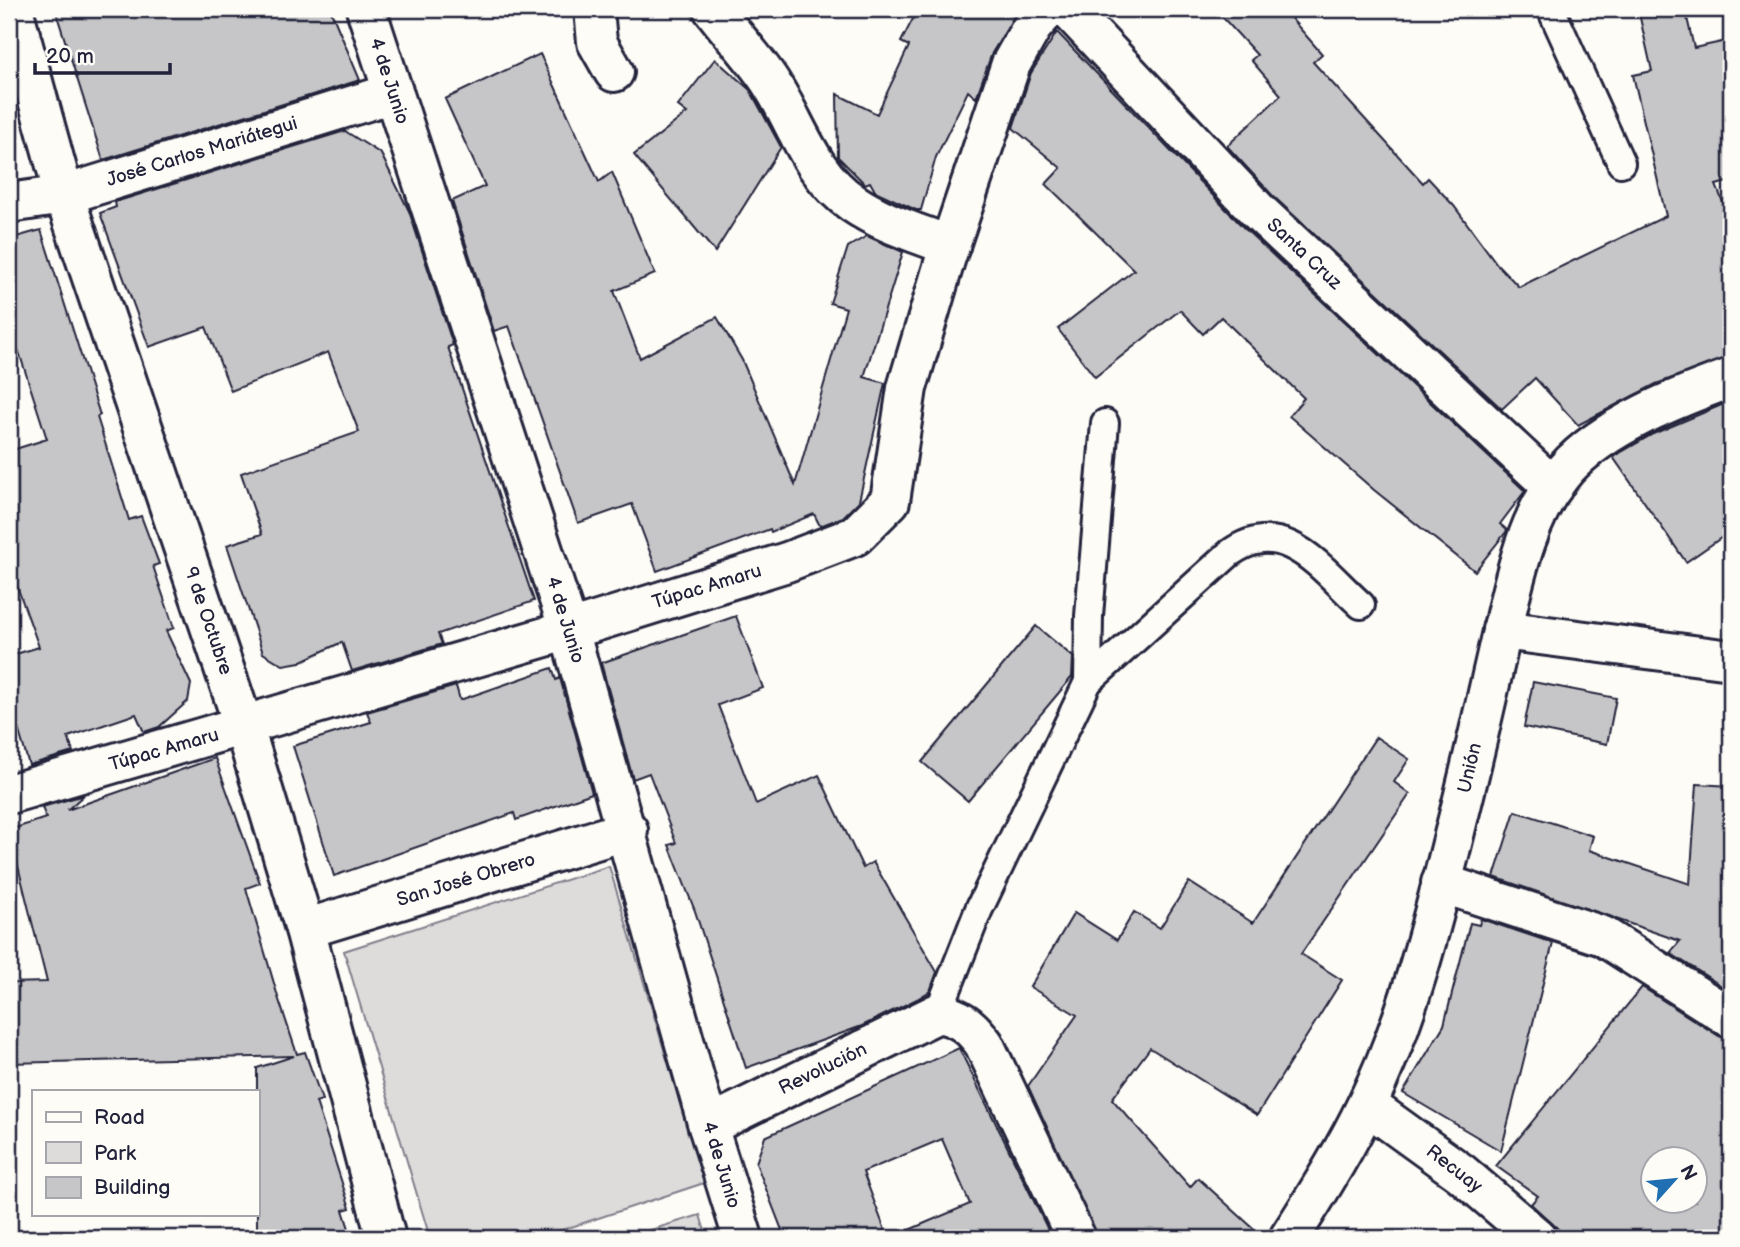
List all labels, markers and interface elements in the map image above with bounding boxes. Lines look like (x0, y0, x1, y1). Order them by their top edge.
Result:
scale bar (35, 32, 170, 76)
street label: 4 de Junio (364, 35, 414, 127)
text: 20 m (46, 44, 94, 69)
street label: José Carlos Mariátegui (104, 112, 300, 192)
street label: Santa Cruz (1262, 213, 1347, 295)
street label: Túpac Amaru (650, 559, 764, 615)
street label: 9 de Octubre (179, 564, 237, 678)
street label: 4 de Junio (541, 574, 589, 666)
street label: Túpac Amaru (107, 723, 221, 777)
street label: Unión (1453, 741, 1487, 795)
street label: San José Obrero (394, 848, 538, 912)
street label: Revolución (775, 1038, 871, 1100)
legend (32, 1090, 259, 1216)
text: Road (94, 1105, 145, 1130)
street label: 4 de Junio (697, 1119, 745, 1211)
street label: Recuay (1421, 1140, 1487, 1198)
text: Park (94, 1141, 137, 1166)
north arrow (1638, 1146, 1708, 1216)
text: N (1674, 1161, 1701, 1185)
text: Building (94, 1175, 170, 1200)

